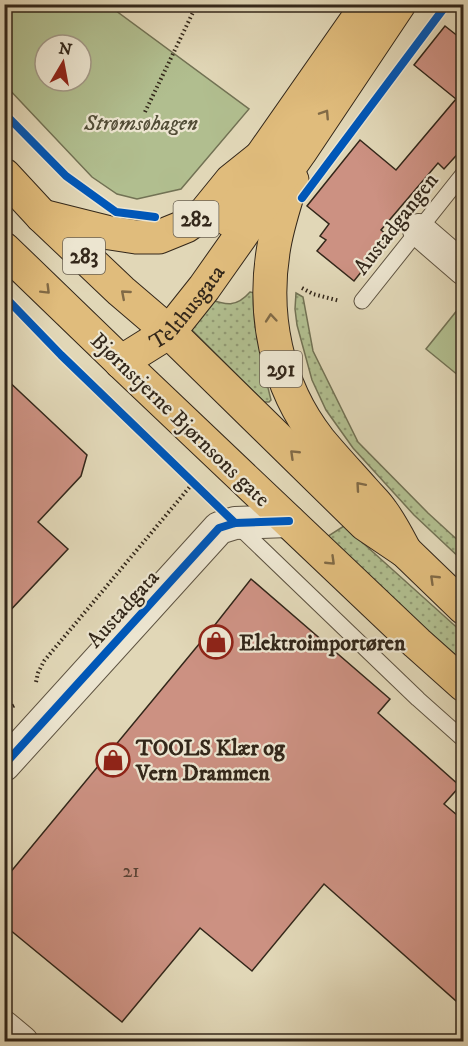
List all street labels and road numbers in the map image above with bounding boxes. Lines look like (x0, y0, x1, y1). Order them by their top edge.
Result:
street label: Austadgangen (348, 167, 445, 280)
road number: 282 (174, 201, 218, 237)
road number: 283 (63, 238, 105, 274)
street label: Telthusgata (145, 260, 231, 356)
street label: Bjørnstjerne Bjørnsons gate (85, 327, 275, 513)
road number: 291 (260, 351, 302, 387)
street label: Austadgata (81, 564, 166, 654)

